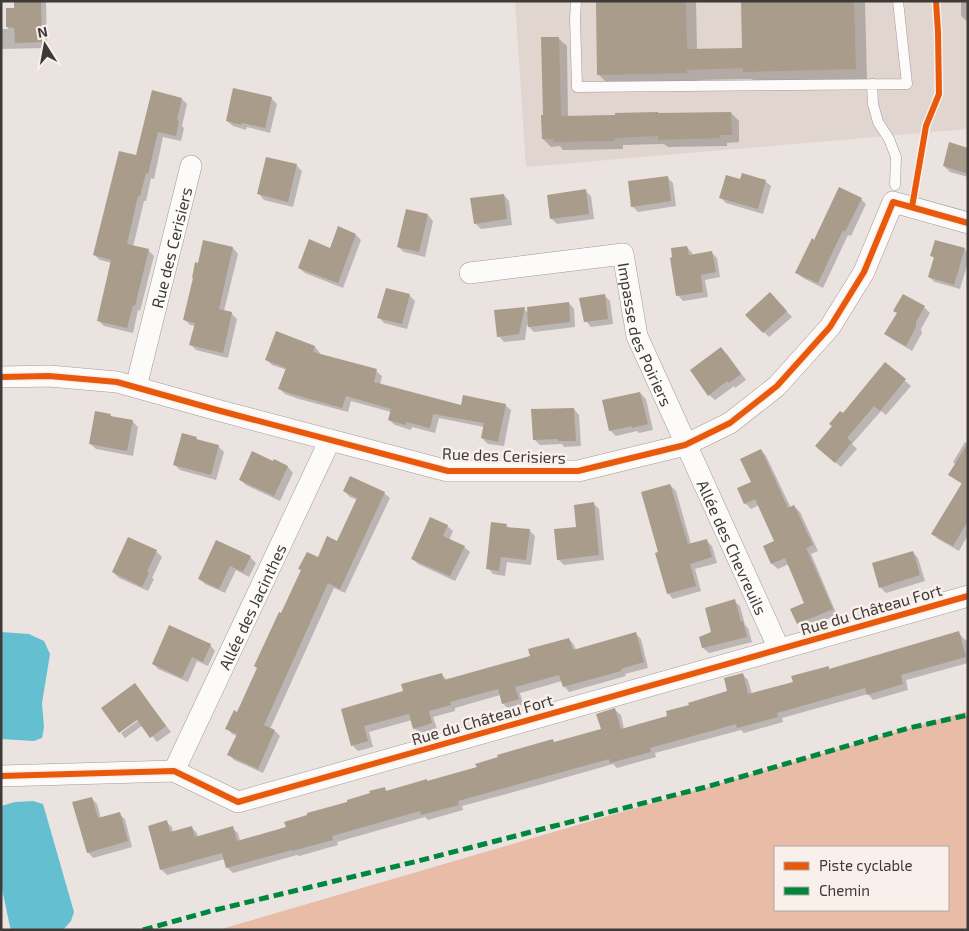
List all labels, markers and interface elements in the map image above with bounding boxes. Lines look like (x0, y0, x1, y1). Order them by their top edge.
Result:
north arrow (20, 20, 70, 70)
text: N (36, 22, 49, 41)
street label: Rue des Cerisiers (147, 185, 195, 310)
street label: Impasse des Poiriers (615, 261, 677, 409)
street label: Rue des Cerisiers (442, 443, 566, 467)
street label: Allée des Chevreuils (694, 477, 772, 617)
street label: Allée des Jacinthes (214, 540, 289, 672)
street label: Rue du Château Fort (798, 580, 944, 638)
street label: Rue du Château Fort (409, 690, 555, 748)
legend (774, 846, 949, 911)
text: Piste cyclable (819, 856, 913, 874)
text: Chemin (819, 881, 870, 899)

